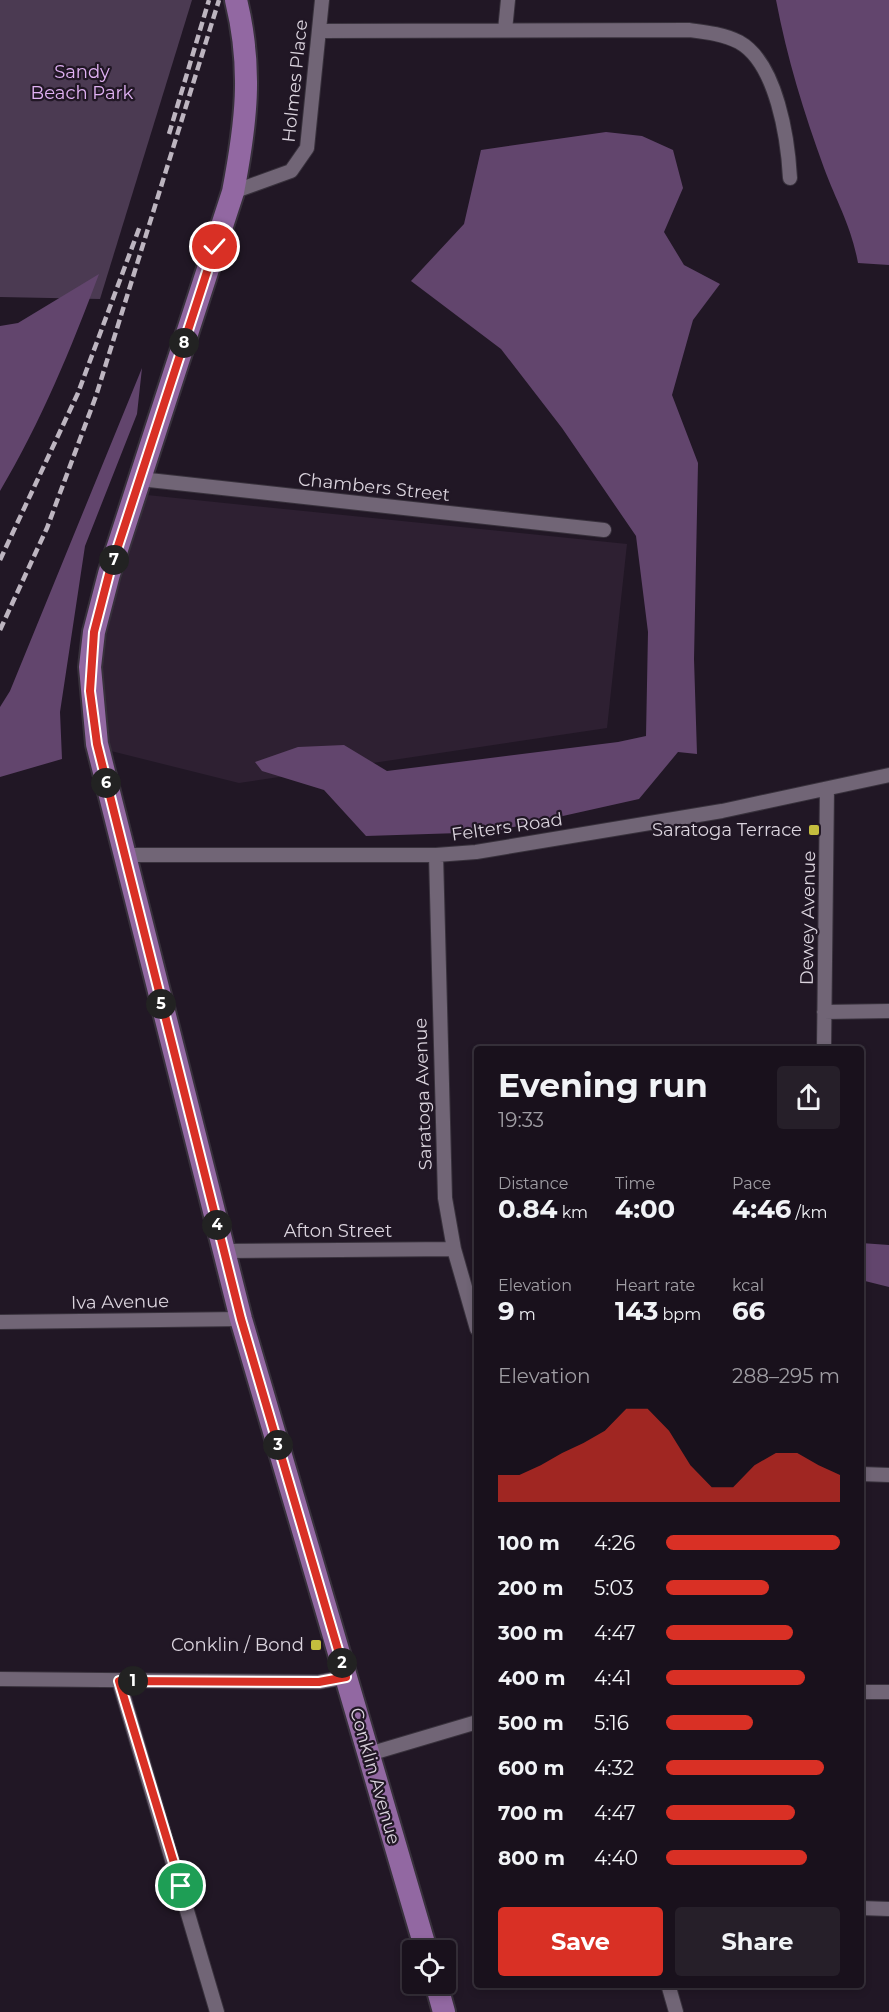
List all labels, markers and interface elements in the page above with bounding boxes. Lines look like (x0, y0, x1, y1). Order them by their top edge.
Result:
street label: Holmes Place (278, 18, 312, 144)
park label: Sandy Beach Park (31, 61, 134, 104)
pin (189, 221, 240, 272)
icon: check (198, 230, 231, 263)
pin: 8 (169, 328, 199, 358)
text: 8 (179, 333, 189, 352)
street label: Chambers Street (297, 468, 451, 506)
pin: 7 (99, 545, 129, 575)
text: 7 (109, 550, 119, 569)
pin: 6 (91, 768, 121, 798)
text: 6 (101, 773, 111, 792)
street label: Felters Road (450, 808, 564, 846)
place label: Saratoga Terrace (652, 819, 802, 841)
marker: Saratoga Terrace (807, 823, 821, 837)
street label: Dewey Avenue (796, 851, 820, 985)
pin: 5 (146, 989, 176, 1019)
text: 5 (156, 994, 166, 1013)
street label: Saratoga Avenue (409, 1017, 437, 1171)
text: Evening run (498, 1065, 708, 1105)
button: share (777, 1066, 840, 1129)
text: 19:33 (498, 1108, 544, 1132)
text: Distance (498, 1174, 568, 1193)
text: Time (615, 1174, 655, 1193)
text: Pace (732, 1174, 771, 1193)
text: 0.84 (498, 1193, 557, 1225)
text: 4:00 (615, 1193, 675, 1225)
text: 4:46 (732, 1193, 791, 1225)
text: km (557, 1203, 588, 1222)
text: /km (791, 1203, 827, 1222)
pin: 4 (202, 1210, 232, 1240)
text: 4 (211, 1215, 223, 1234)
street label: Afton Street (284, 1220, 392, 1242)
text: Elevation (498, 1276, 572, 1295)
text: Heart rate (615, 1276, 695, 1295)
text: kcal (732, 1276, 764, 1295)
street label: Iva Avenue (71, 1290, 169, 1314)
text: 9 (498, 1295, 515, 1327)
text: 143 (615, 1295, 658, 1327)
text: 66 (732, 1295, 765, 1327)
text: m (515, 1305, 536, 1324)
text: bpm (658, 1305, 701, 1324)
text: Elevation (498, 1364, 590, 1388)
text: 288–295 m (732, 1364, 840, 1388)
pin: 3 (263, 1430, 293, 1460)
text: 3 (273, 1435, 283, 1454)
text: 100 m (498, 1531, 560, 1555)
text: 4:26 (594, 1531, 635, 1555)
text: 200 m (498, 1576, 564, 1600)
text: 5:03 (594, 1576, 634, 1600)
text: 300 m (498, 1621, 564, 1645)
text: 4:47 (594, 1621, 636, 1645)
place label: Conklin / Bond (171, 1634, 304, 1656)
marker: Conklin / Bond (309, 1638, 323, 1652)
pin: 2 (327, 1648, 357, 1678)
text: 2 (337, 1653, 347, 1672)
pin: 1 (118, 1666, 148, 1696)
text: 400 m (498, 1666, 566, 1690)
text: 4:41 (594, 1666, 632, 1690)
text: 1 (130, 1671, 136, 1690)
street label: Conklin Avenue (345, 1705, 405, 1847)
text: 500 m (498, 1711, 564, 1735)
text: 5:16 (594, 1711, 629, 1735)
text: 600 m (498, 1756, 565, 1780)
text: 4:32 (594, 1756, 634, 1780)
text: 700 m (498, 1801, 564, 1825)
text: 4:47 (594, 1801, 636, 1825)
text: 800 m (498, 1846, 565, 1870)
text: 4:40 (594, 1846, 638, 1870)
pin (155, 1860, 206, 1911)
icon: arrive (164, 1869, 197, 1902)
button: Save (498, 1907, 663, 1976)
button: Share (675, 1907, 840, 1976)
map controls (402, 1940, 456, 1994)
button: locate (402, 1940, 456, 1994)

